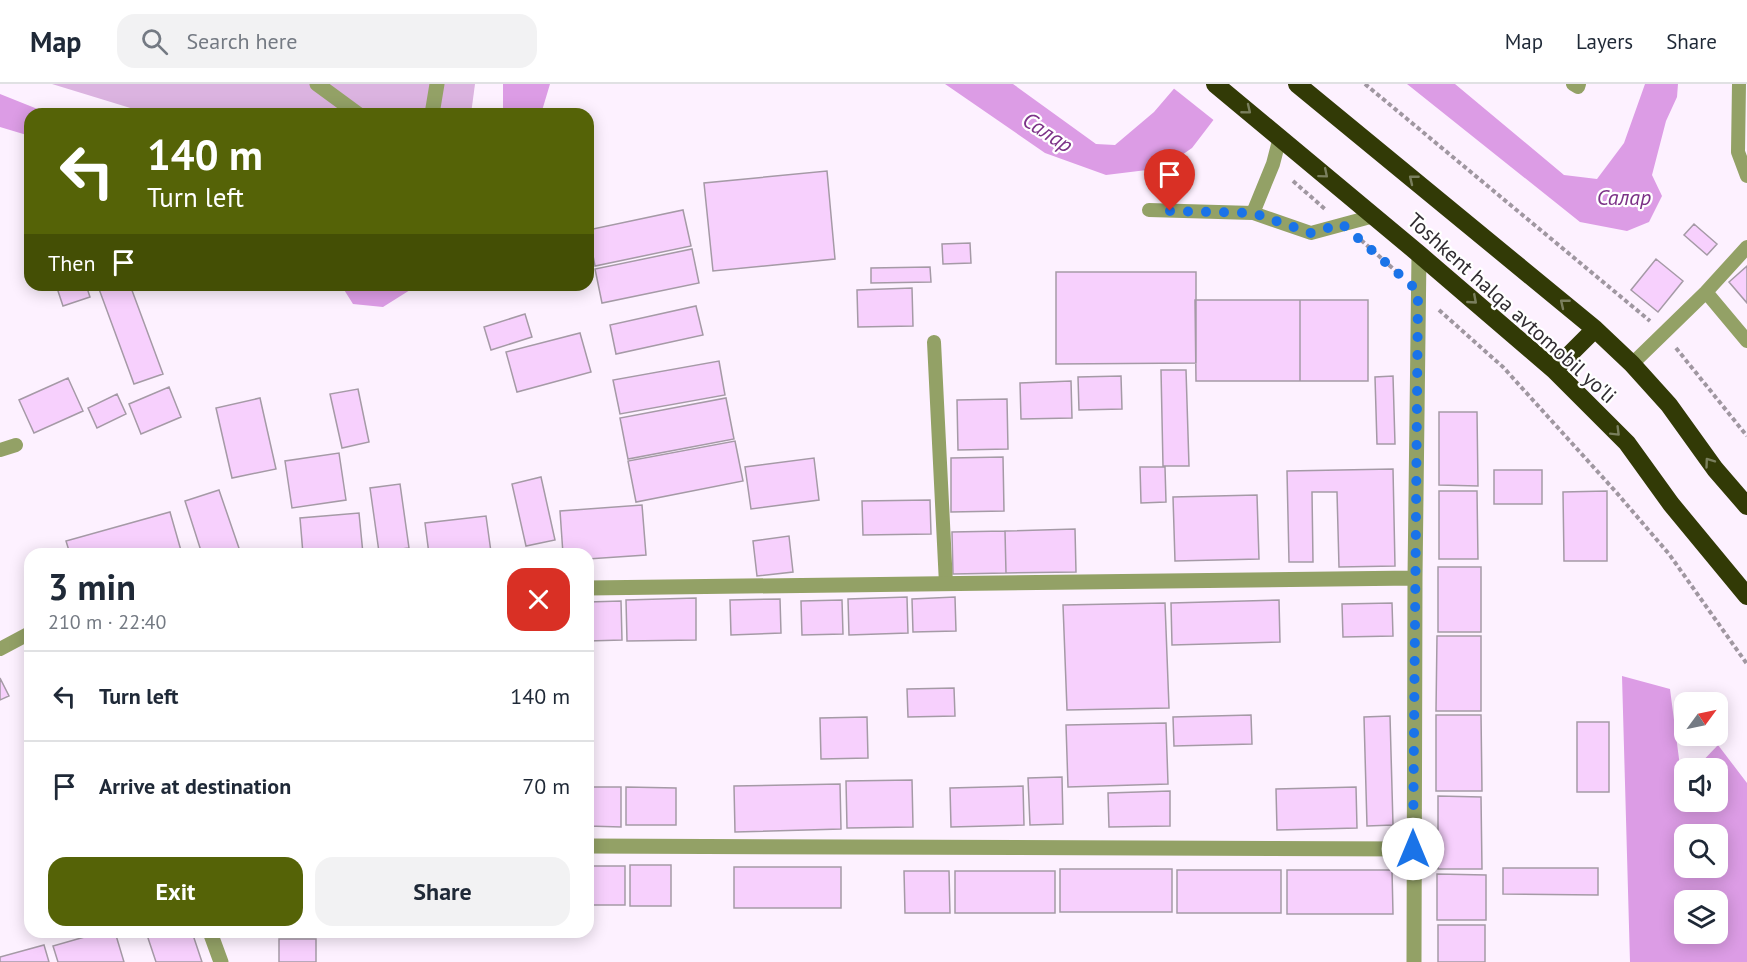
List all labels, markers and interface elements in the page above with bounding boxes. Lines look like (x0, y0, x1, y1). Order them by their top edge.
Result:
search box (117, 14, 537, 68)
text: Map (30, 23, 81, 60)
icon: search (138, 25, 171, 58)
text: Search here (186, 27, 297, 55)
text: Map (1505, 28, 1543, 55)
text: Layers (1576, 28, 1633, 55)
text: Share (1666, 28, 1717, 55)
one-way arrow (1240, 103, 1251, 114)
water label: Салар (1018, 105, 1078, 159)
text: 140 m (147, 127, 263, 182)
icon: left (48, 132, 126, 210)
pin (1144, 149, 1195, 211)
icon: arrive (1153, 158, 1186, 191)
one-way arrow (1317, 167, 1328, 178)
one-way arrow (1409, 176, 1420, 187)
text: Turn left (147, 180, 244, 214)
water label: Салар (1597, 183, 1651, 211)
street label: Toshkent halqa avtomobil yo'li (1402, 207, 1622, 409)
icon: arrive (107, 246, 140, 279)
text: Then (48, 249, 95, 277)
one-way arrow (1466, 293, 1477, 304)
one-way arrow (1559, 300, 1570, 311)
one-way arrow (1609, 425, 1620, 436)
one-way arrow (1705, 457, 1716, 468)
text: 3 min (48, 563, 136, 610)
button: close (507, 568, 570, 631)
text: 210 m · 22:40 (48, 609, 166, 635)
icon: left (48, 680, 81, 713)
text: Turn left (99, 682, 179, 710)
text: 140 m (510, 682, 570, 710)
north arrow (1674, 692, 1728, 746)
map controls (1674, 692, 1728, 944)
button: sound (1674, 758, 1728, 812)
icon: arrive (48, 770, 81, 803)
text: Arrive at destination (99, 772, 291, 800)
text: 70 m (522, 772, 570, 800)
position arrow (1381, 817, 1445, 881)
button: search (1674, 824, 1728, 878)
button: Exit (48, 857, 303, 926)
button: Share (315, 857, 570, 926)
button: layers (1674, 890, 1728, 944)

